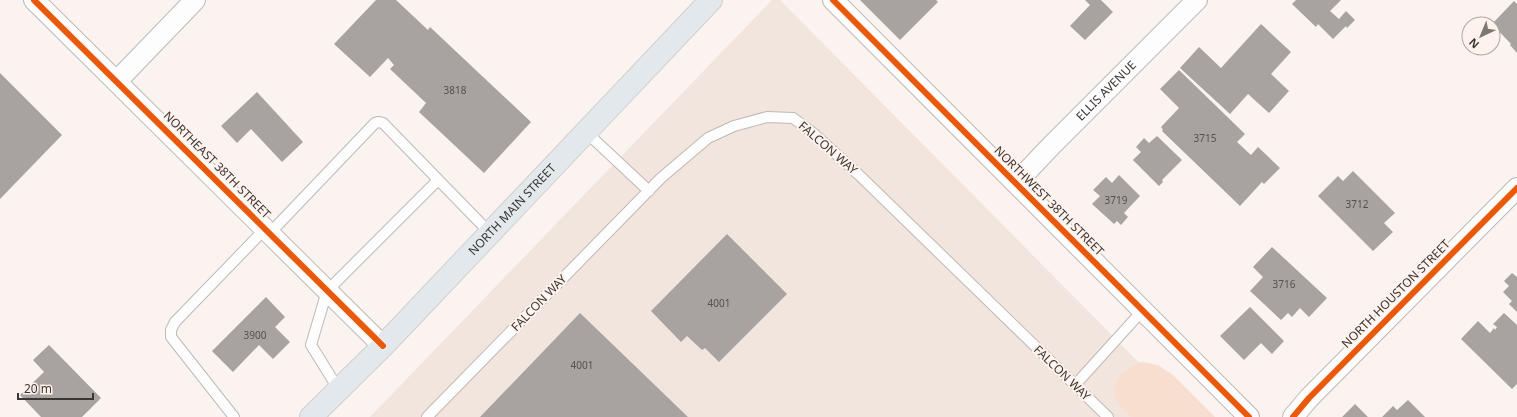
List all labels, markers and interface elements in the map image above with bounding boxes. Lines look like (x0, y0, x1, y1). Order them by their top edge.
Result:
north arrow (1461, 16, 1501, 56)
text: N (1465, 35, 1482, 52)
street label: ELLIS AVENUE (1072, 57, 1140, 124)
house number: 3818 (444, 83, 467, 97)
street label: NORTHEAST 38TH STREET (160, 107, 275, 222)
street label: FALCON WAY (795, 117, 862, 178)
house number: 3715 (1194, 131, 1217, 145)
street label: NORTHWEST 38TH STREET (991, 142, 1108, 260)
street label: NORTH MAIN STREET (464, 160, 560, 259)
house number: 3719 (1105, 193, 1128, 207)
house number: 3712 (1346, 197, 1369, 211)
street label: NORTH HOUSTON STREET (1338, 235, 1454, 352)
street label: FALCON WAY (507, 270, 570, 335)
house number: 3716 (1273, 277, 1296, 291)
house number: 4001 (708, 296, 730, 310)
house number: 3900 (244, 328, 267, 342)
street label: FALCON WAY (1030, 341, 1095, 404)
house number: 4001 (571, 358, 593, 372)
scale bar (18, 375, 93, 401)
text: 20 m (24, 380, 52, 397)

